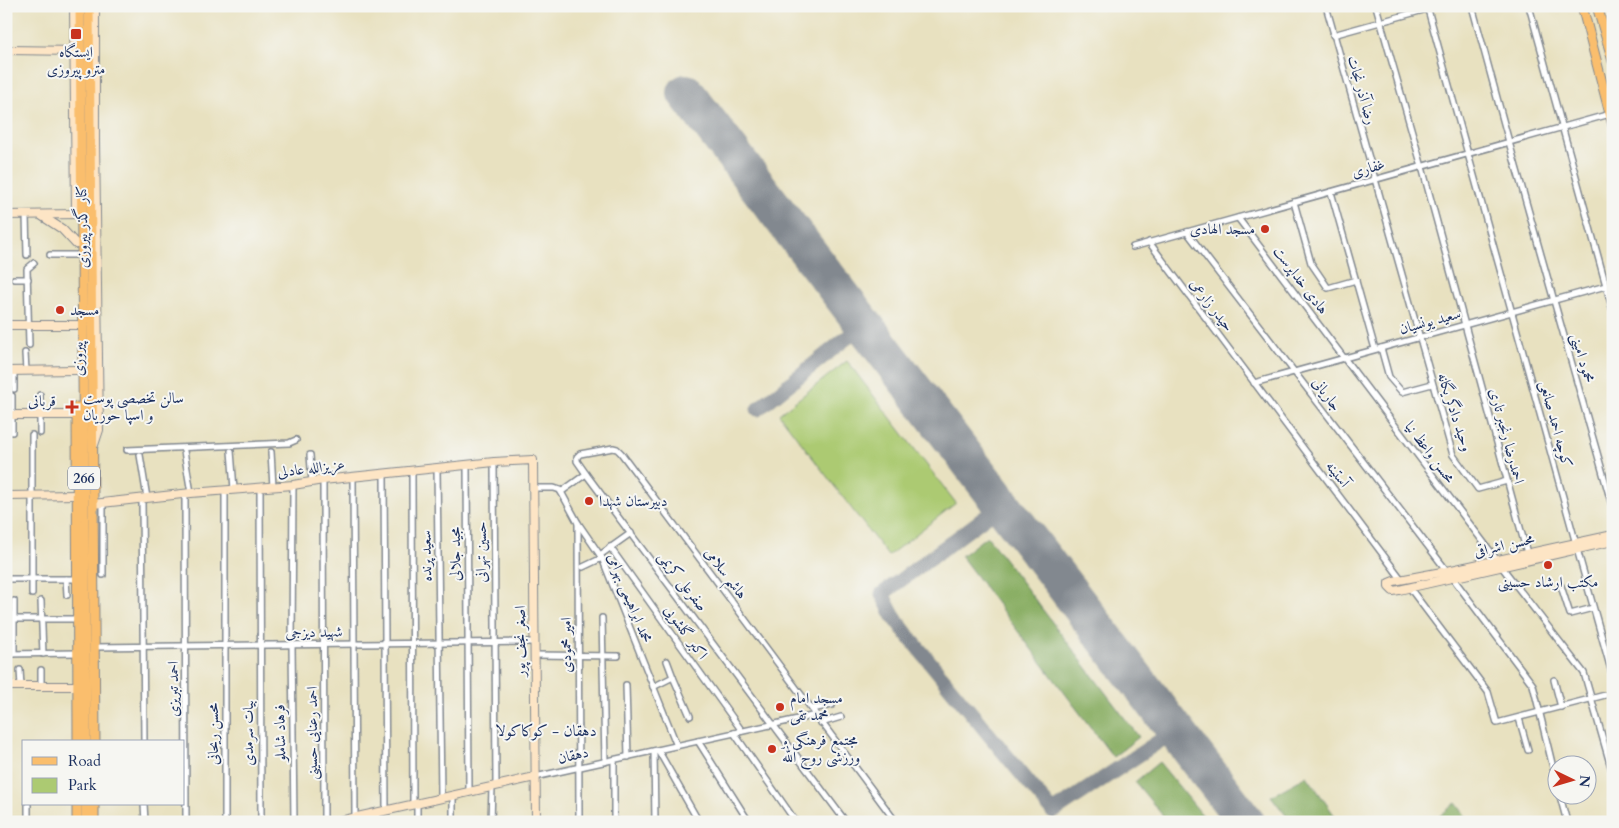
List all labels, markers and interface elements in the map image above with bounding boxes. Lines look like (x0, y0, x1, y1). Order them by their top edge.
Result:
marker: ایستگاه مترو پیروزی (69, 27, 83, 41)
place label: ایستگاه مترو پیروزی (47, 42, 105, 80)
street label: رضا آذر نجات (1343, 53, 1381, 127)
street label: غفاری (1349, 154, 1387, 182)
street label: کنار گذر پیروزی (70, 185, 94, 269)
place label: مسجد الهادی (1190, 219, 1255, 239)
marker: مسجد الهادی (1259, 223, 1271, 235)
street label: هادی خداپرست (1269, 242, 1333, 318)
street label: حیدر زارعی (1185, 274, 1239, 336)
place label: مسجد (70, 300, 99, 320)
street label: سعید یونسیان (1397, 303, 1463, 339)
marker: مسجد (54, 304, 66, 316)
street label: محمود امینی (1565, 331, 1600, 386)
street label: پیروزی (68, 340, 89, 376)
street label: وحید دادگر یگانه (1433, 370, 1477, 454)
street label: جاریانی (1308, 373, 1346, 415)
street label: کوچه احمد صانعی (1534, 378, 1577, 470)
street label: احمدرضا رنجبر تاری (1485, 386, 1529, 486)
place label: سالن تخصصی پوست و اسپا حوریان (83, 388, 184, 425)
street label: قربانی (28, 391, 56, 411)
marker: سالن تخصصی پوست و اسپا حوریان (65, 400, 79, 414)
street label: محسن واعظ نیا (1400, 417, 1460, 487)
street label: عزیزالله عادلی (276, 454, 346, 483)
street label: آستینه (1321, 457, 1356, 493)
road number: 266 (68, 466, 100, 489)
place label: دبیرستان شهدا (599, 491, 667, 511)
marker: دبیرستان شهدا (583, 495, 595, 507)
street label: حسین تهرانی (471, 521, 491, 583)
street label: مجید جلالی (445, 527, 465, 581)
street label: محسن اشراقی (1472, 528, 1536, 562)
street label: سعید پرنده (416, 530, 436, 582)
street label: هاشم سلامی (696, 543, 752, 606)
street label: صفرعلی کریمی (653, 547, 712, 616)
street label: محمد ابراهیمی بهرامی (602, 550, 657, 647)
marker: مکتب ارشاد حسینی (1542, 559, 1554, 571)
place label: مکتب ارشاد حسینی (1498, 572, 1598, 593)
street label: اکبر گلشویی (659, 601, 713, 663)
street label: اصغر نجف پور (510, 605, 531, 679)
street label: امیر محمودی (556, 617, 576, 673)
street label: شهید دیزجی (285, 622, 343, 642)
street label: احمد تبریزی (163, 661, 183, 717)
street label: احمد رعنایی حسینی (302, 686, 323, 780)
place label: مسجد امام محمد تقی (790, 688, 843, 726)
street label: بیات سرمدی (238, 700, 258, 766)
marker: مسجد امام محمد تقی (774, 701, 786, 713)
street label: محسن ریحانی (203, 703, 223, 765)
street label: فرهاد شاملو (270, 704, 291, 764)
district label: دهقان - کوکاکولا (495, 720, 597, 742)
place label: مجتمع فرهنگی و ورزشی روح الله (780, 730, 860, 770)
legend (22, 740, 185, 806)
street label: دهقان (556, 742, 590, 768)
marker: مجتمع فرهنگی و ورزشی روح الله (766, 743, 778, 755)
text: Road (68, 751, 101, 771)
north arrow (1546, 756, 1596, 806)
text: N (1574, 774, 1594, 788)
text: Park (68, 775, 97, 795)

